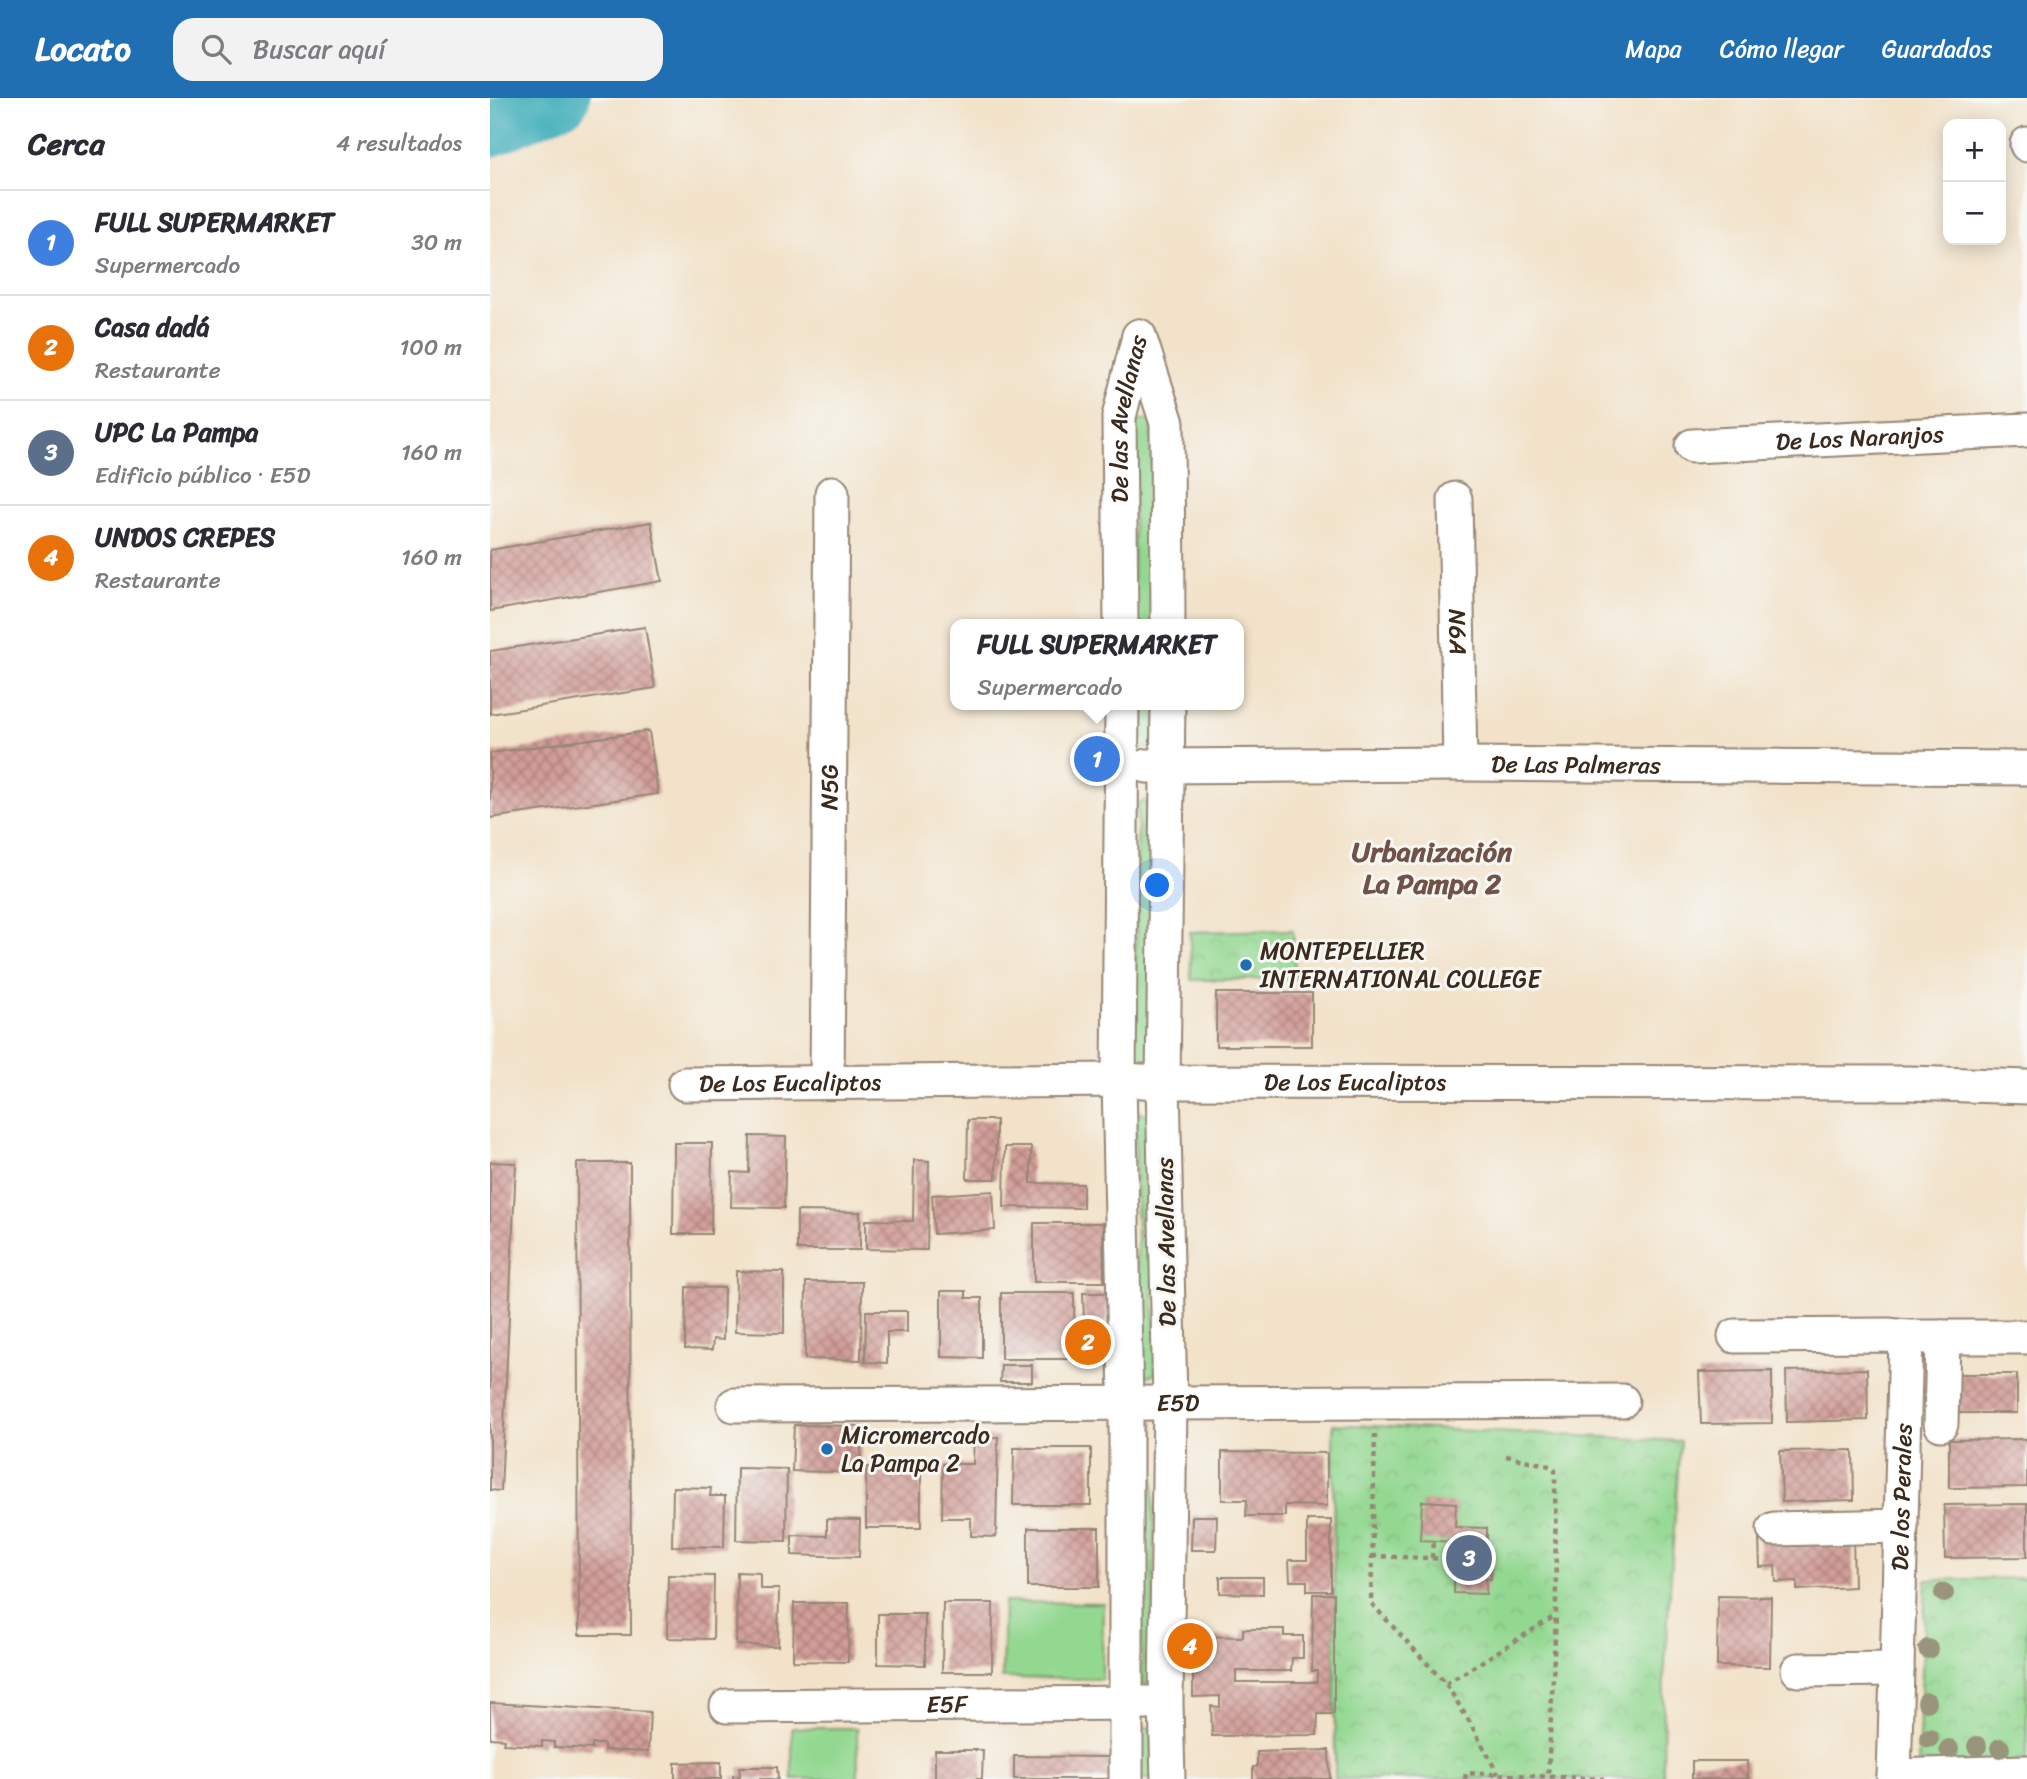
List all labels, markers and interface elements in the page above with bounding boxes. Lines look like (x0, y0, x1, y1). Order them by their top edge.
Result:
search box (173, 18, 663, 81)
text: Locato (35, 20, 131, 78)
text: Buscar aquí (253, 26, 385, 72)
text: Mapa (1625, 28, 1682, 70)
text: Cómo llegar (1720, 28, 1844, 70)
text: Guardados (1882, 28, 1992, 70)
icon: search (197, 30, 235, 68)
text: Cerca (28, 117, 104, 171)
map controls (1943, 119, 2006, 245)
button: + (1943, 119, 2006, 182)
text: 4 resultados (336, 123, 462, 164)
button: − (1943, 182, 2006, 245)
text: FULL SUPERMARKET (95, 199, 334, 245)
text: 1 (46, 222, 56, 263)
text: 30 m (411, 222, 462, 263)
text: Supermercado (95, 245, 240, 286)
text: Casa dadá (95, 304, 210, 350)
text: 2 (44, 327, 58, 368)
text: 100 m (399, 327, 462, 368)
street label: De las Avellanas (1098, 330, 1160, 503)
text: Restaurante (95, 350, 221, 391)
text: UPC La Pampa (95, 409, 258, 455)
street label: De Los Naranjos (1775, 413, 1945, 463)
text: 3 (45, 432, 57, 473)
text: 160 m (401, 432, 462, 473)
text: Edificio público · E5D (95, 455, 310, 496)
text: UNDOS CREPES (95, 514, 275, 560)
text: 4 (44, 537, 58, 578)
text: 160 m (401, 537, 462, 578)
text: Restaurante (95, 560, 221, 601)
street label: N6A (1436, 609, 1479, 655)
popup (950, 619, 1244, 710)
text: FULL SUPERMARKET (977, 621, 1217, 667)
text: Supermercado (977, 667, 1123, 708)
pin: 1 (1074, 733, 1120, 785)
street label: De Las Palmeras (1491, 743, 1661, 786)
street label: N5G (808, 764, 851, 810)
district label: Urbanización La Pampa 2 (1352, 827, 1513, 908)
your location (1140, 868, 1174, 902)
place label: MONTEPELLIER INTERNATIONAL COLLEGE (1259, 930, 1542, 1000)
marker: MONTEPELLIER INTERNATIONAL COLLEGE (1238, 957, 1254, 973)
street label: De Los Eucaliptos (699, 1061, 881, 1105)
street label: De Los Eucaliptos (1264, 1061, 1446, 1103)
street label: De las Avellanas (1144, 1156, 1188, 1327)
pin: 2 (1065, 1316, 1111, 1368)
street label: E5D (1157, 1382, 1200, 1424)
place label: Micromercado La Pampa 2 (841, 1414, 990, 1484)
street label: De los Perales (1879, 1423, 1925, 1571)
marker: Micromercado La Pampa 2 (819, 1441, 835, 1457)
pin: 3 (1446, 1532, 1492, 1584)
pin: 4 (1167, 1620, 1213, 1672)
street label: E5F (926, 1683, 969, 1726)

